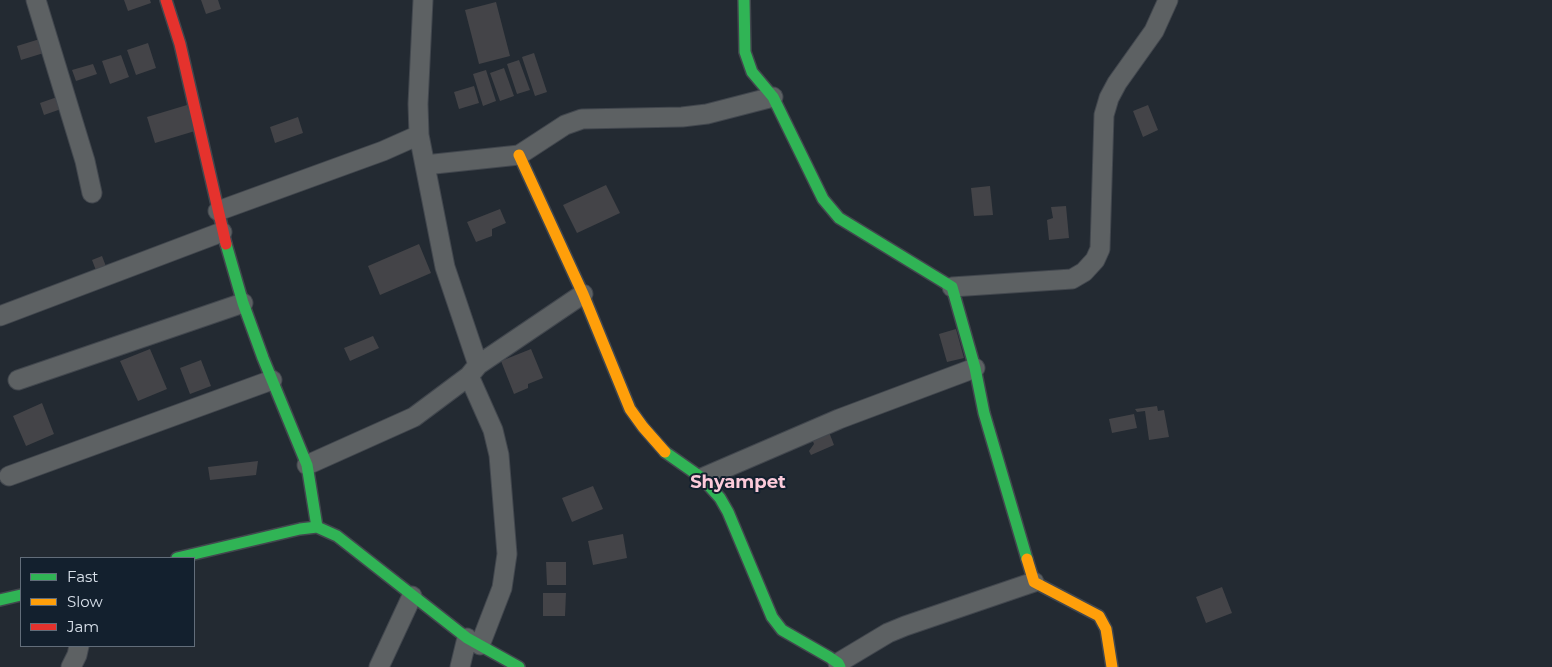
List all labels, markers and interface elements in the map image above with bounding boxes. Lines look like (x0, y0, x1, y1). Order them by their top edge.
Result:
district label: Shyampet (690, 472, 786, 494)
legend (20, 557, 195, 647)
text: Fast (67, 567, 98, 586)
text: Slow (67, 592, 103, 611)
text: Jam (67, 617, 99, 636)

